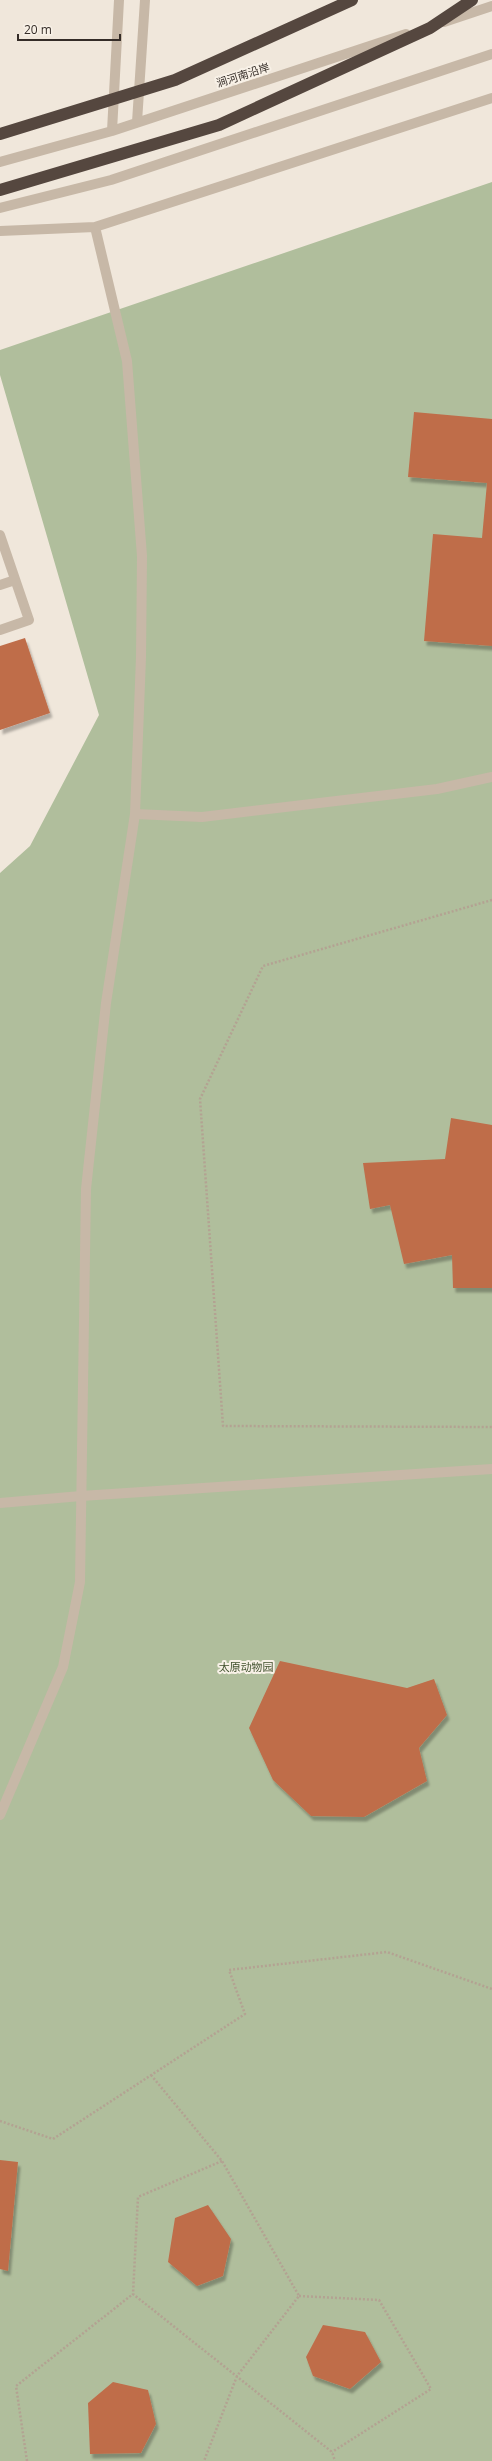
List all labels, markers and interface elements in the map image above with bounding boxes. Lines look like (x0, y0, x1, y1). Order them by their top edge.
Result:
scale bar (18, 16, 120, 42)
text: 20 m (24, 21, 52, 38)
street label: 涧河南沿岸 (214, 59, 271, 90)
park label: 太原动物园 (219, 1659, 274, 1674)

